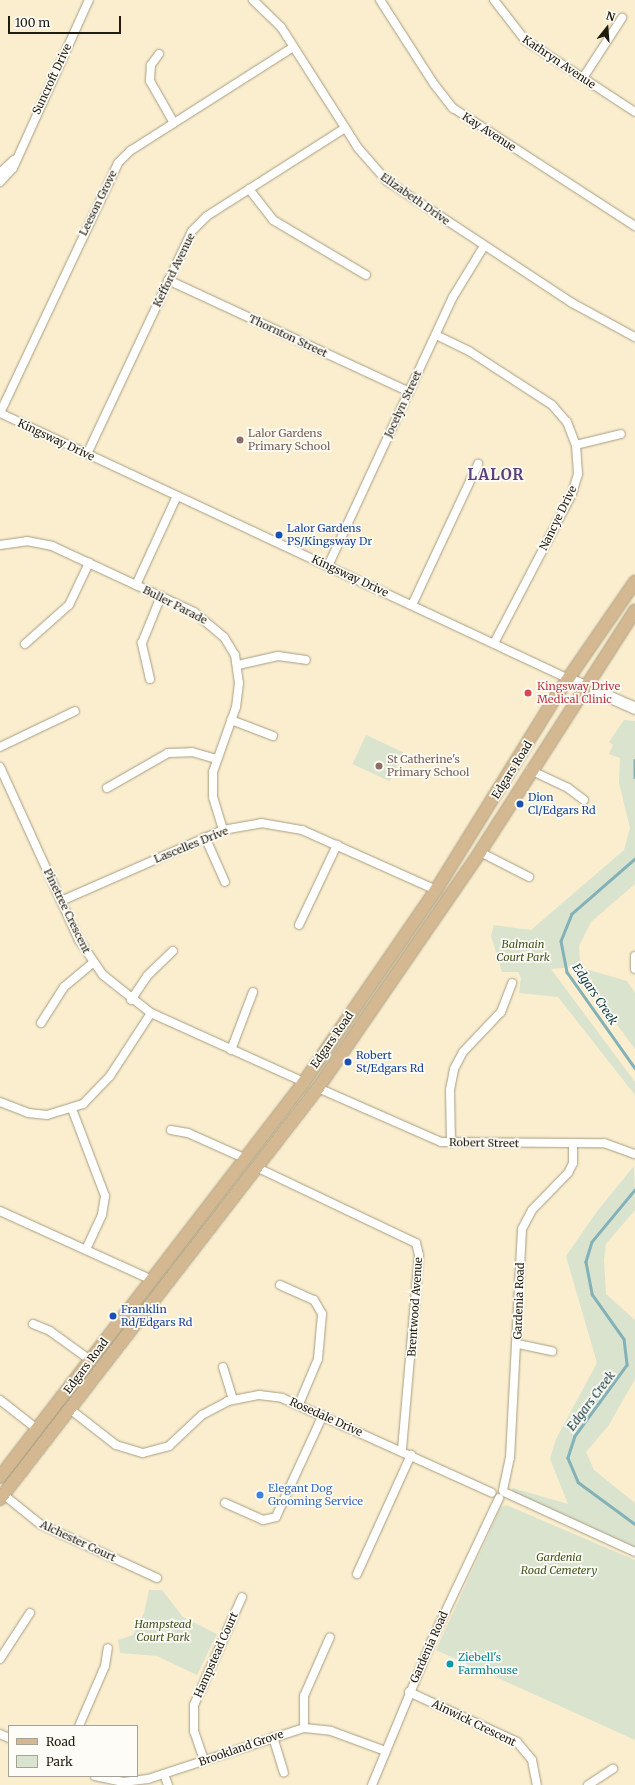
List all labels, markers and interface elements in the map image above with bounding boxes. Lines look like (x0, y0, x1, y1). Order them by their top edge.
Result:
scale bar (10, 8, 123, 34)
north arrow (587, 8, 627, 48)
text: N (604, 9, 617, 24)
text: 100 m (15, 15, 50, 30)
street label: Kathryn Avenue (520, 33, 598, 91)
street label: Suncroft Drive (30, 41, 74, 117)
street label: Kay Avenue (460, 110, 518, 154)
street label: Leeson Grove (76, 168, 120, 238)
street label: Elizabeth Drive (378, 170, 452, 228)
street label: Kefford Avenue (150, 231, 198, 309)
street label: Thornton Street (247, 312, 329, 360)
street label: Jocelyn Street (382, 368, 424, 440)
street label: Kingsway Drive (16, 416, 96, 464)
place label: Lalor Gardens Primary School (248, 427, 330, 453)
marker: Lalor Gardens Primary School (235, 435, 245, 445)
district label: LALOR (468, 466, 524, 484)
street label: Nancye Drive (537, 483, 579, 553)
place label: Lalor Gardens PS/Kingsway Dr (287, 522, 372, 548)
marker: Lalor Gardens PS/Kingsway Dr (274, 530, 284, 540)
street label: Kingsway Drive (310, 552, 390, 600)
street label: Buller Parade (141, 583, 209, 627)
place label: Kingsway Drive Medical Clinic (537, 680, 620, 706)
marker: Kingsway Drive Medical Clinic (522, 687, 534, 699)
street label: Edgars Road (489, 739, 535, 801)
place label: St Catherine's Primary School (387, 753, 469, 779)
marker: St Catherine's Primary School (374, 761, 384, 771)
place label: Dion Cl/Edgars Rd (528, 791, 596, 817)
marker: Dion Cl/Edgars Rd (515, 799, 525, 809)
street label: Lascelles Drive (152, 824, 230, 866)
street label: Pinetree Crescent (41, 867, 93, 955)
park label: Balmain Court Park (496, 938, 550, 964)
water label: Edgars Creek (569, 961, 621, 1027)
street label: Edgars Road (308, 1009, 356, 1071)
place label: Robert St/Edgars Rd (356, 1049, 424, 1075)
marker: Robert St/Edgars Rd (343, 1057, 353, 1067)
street label: Robert Street (449, 1136, 519, 1150)
street label: Brentwood Avenue (405, 1257, 425, 1357)
street label: Gardenia Road (511, 1262, 527, 1340)
place label: Franklin Rd/Edgars Rd (121, 1303, 192, 1329)
marker: Franklin Rd/Edgars Rd (108, 1311, 118, 1321)
street label: Edgars Road (61, 1336, 111, 1396)
water label: Edgars Creek (564, 1368, 618, 1434)
street label: Rosedale Drive (288, 1395, 364, 1439)
place label: Elegant Dog Grooming Service (268, 1482, 363, 1508)
marker: Elegant Dog Grooming Service (255, 1490, 265, 1500)
street label: Alchester Court (38, 1518, 118, 1564)
park label: Gardenia Road Cemetery (521, 1551, 597, 1577)
street label: Gardenia Road (407, 1609, 451, 1685)
street label: Hampstead Court (191, 1610, 241, 1700)
park label: Hampstead Court Park (134, 1618, 192, 1644)
place label: Ziebell's Farmhouse (458, 1651, 518, 1677)
marker: Ziebell's Farmhouse (445, 1659, 455, 1669)
street label: Ainwick Crescent (430, 1697, 518, 1749)
legend (8, 1725, 138, 1777)
street label: Brookland Grove (197, 1727, 285, 1769)
text: Road (46, 1734, 75, 1749)
text: Park (46, 1754, 73, 1769)

